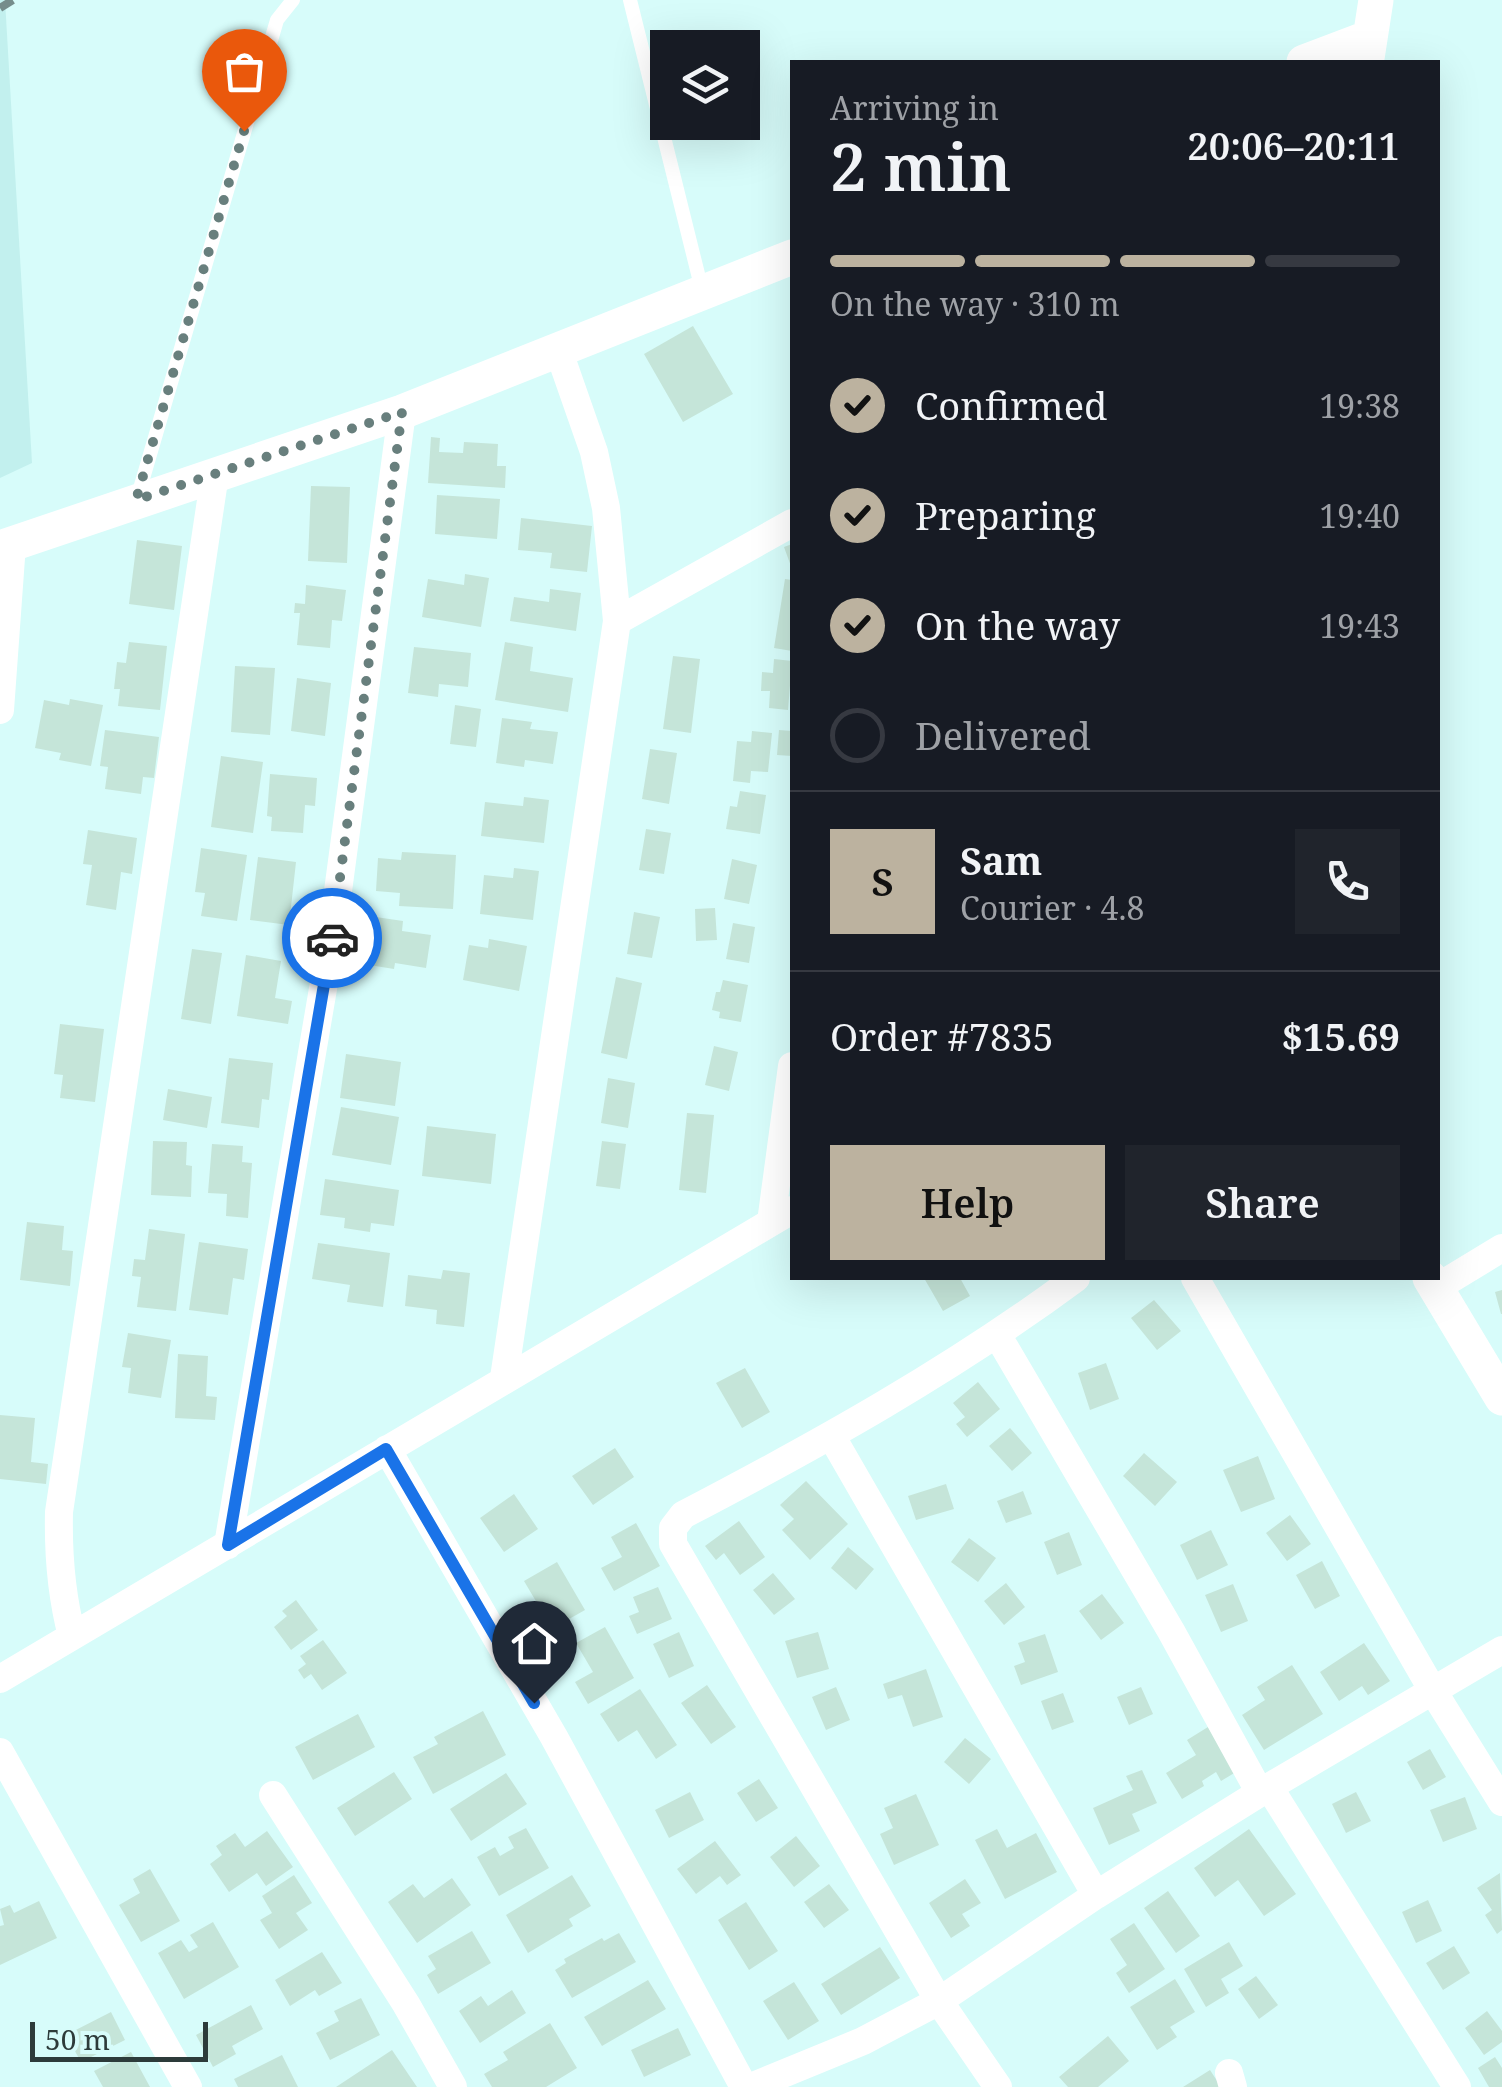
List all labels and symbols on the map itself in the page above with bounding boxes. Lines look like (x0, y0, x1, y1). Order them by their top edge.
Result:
pin (202, 29, 287, 132)
courier (282, 888, 382, 988)
pin (492, 1601, 577, 1704)
scale bar (30, 2017, 208, 2062)

